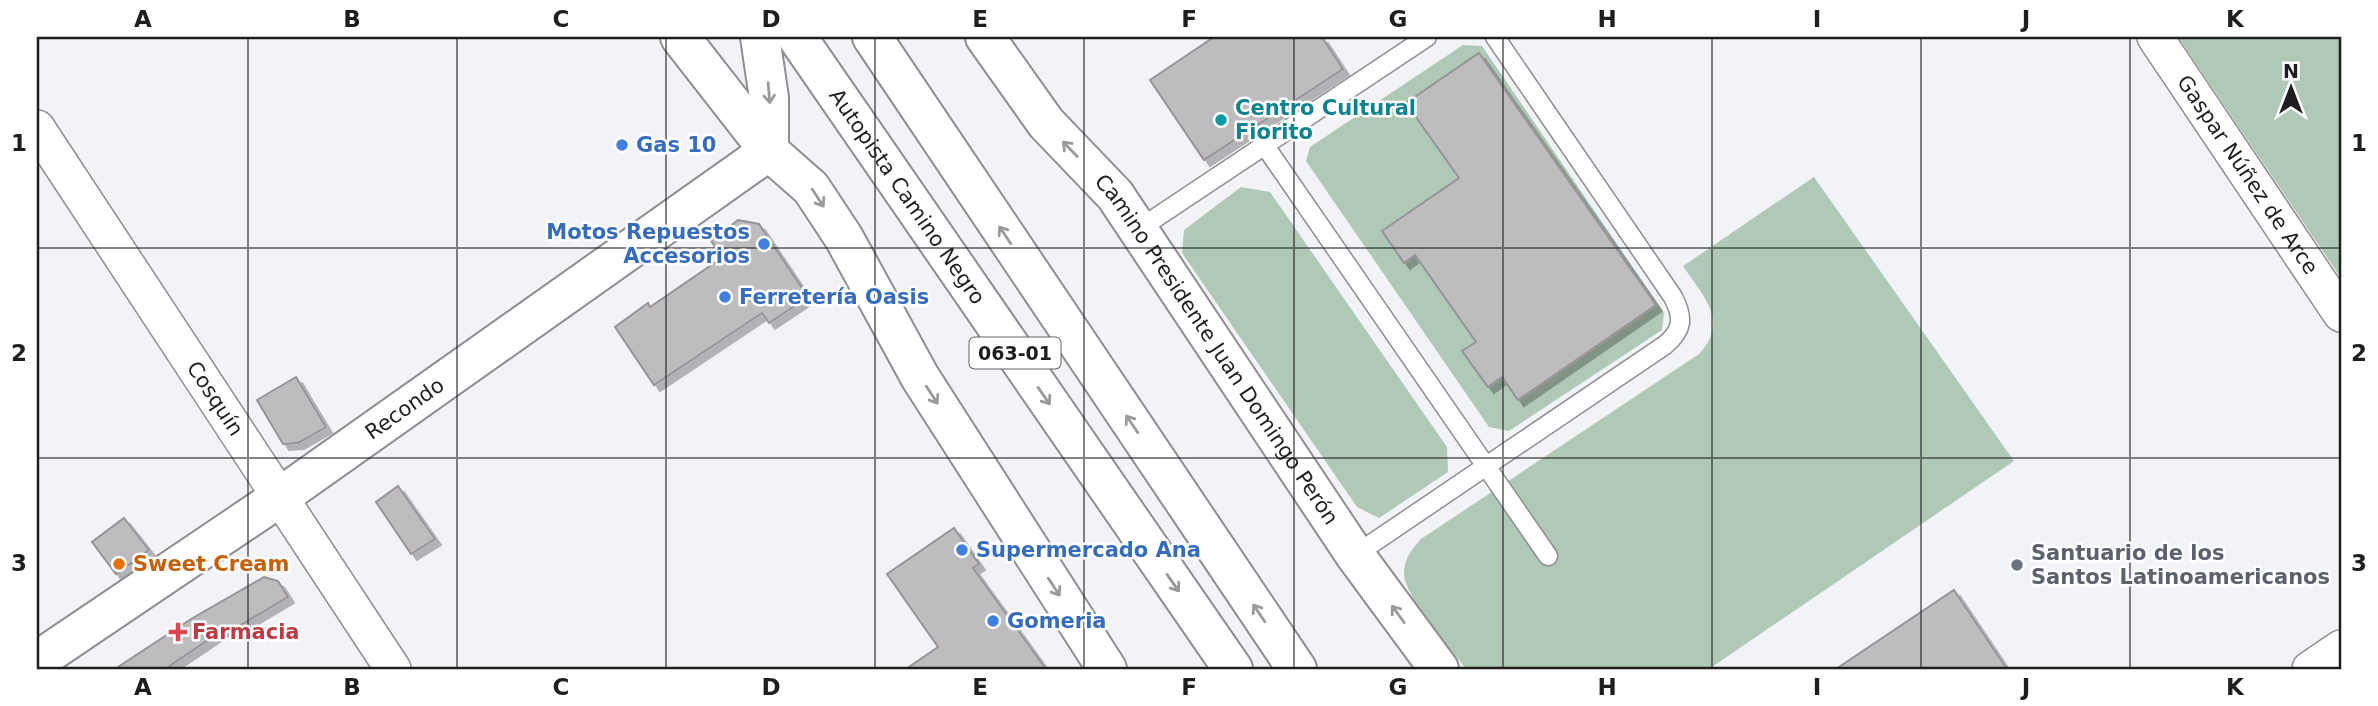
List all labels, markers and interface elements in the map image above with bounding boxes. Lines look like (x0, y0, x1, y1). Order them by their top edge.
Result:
text: A (134, 6, 152, 32)
text: B (343, 6, 361, 32)
text: C (553, 6, 569, 32)
text: D (761, 6, 781, 32)
text: E (972, 6, 988, 32)
text: F (1181, 6, 1197, 32)
text: G (1389, 6, 1407, 32)
text: H (1597, 6, 1617, 32)
text: I (1813, 6, 1821, 32)
text: J (2020, 6, 2030, 32)
text: K (2226, 6, 2245, 32)
north arrow (2256, 52, 2326, 122)
street label: Gaspar Núñez de Arce (2172, 71, 2324, 279)
one-way arrow (762, 82, 775, 105)
street label: Autopista Camino Negro (824, 84, 990, 309)
place label: Centro Cultural Fiorito (1235, 96, 1416, 144)
marker: Centro Cultural Fiorito (1213, 112, 1229, 128)
text: 1 (11, 130, 27, 156)
text: 1 (2351, 130, 2367, 156)
place label: Gas 10 (636, 133, 716, 157)
marker: Gas 10 (614, 137, 630, 153)
one-way arrow (1062, 140, 1079, 157)
street label: Camino Presidente Juan Domingo Perón (1090, 169, 1343, 529)
one-way arrow (811, 188, 825, 207)
place label: Motos Repuestos Accesorios (546, 220, 750, 268)
one-way arrow (998, 226, 1012, 245)
marker: Motos Repuestos Accesorios (756, 236, 772, 252)
place label: Ferretería Oasis (739, 285, 929, 309)
marker: Ferretería Oasis (717, 289, 733, 305)
road number: 063-01 (970, 338, 1060, 368)
text: 2 (11, 340, 27, 366)
text: 2 (2351, 340, 2367, 366)
street label: Cosquín (182, 357, 248, 440)
street label: Recondo (361, 373, 449, 445)
one-way arrow (925, 385, 939, 405)
one-way arrow (1037, 386, 1051, 405)
one-way arrow (1125, 415, 1139, 434)
place label: Supermercado Ana (976, 538, 1201, 562)
place label: Santuario de los Santos Latinoamericanos (2031, 541, 2330, 589)
marker: Supermercado Ana (954, 542, 970, 558)
text: 3 (11, 550, 27, 576)
text: 3 (2351, 550, 2367, 576)
place label: Sweet Cream (133, 552, 289, 576)
marker: Sweet Cream (111, 556, 127, 572)
marker: Santuario de los Santos Latinoamericanos (2009, 557, 2025, 573)
one-way arrow (1166, 573, 1180, 592)
one-way arrow (1048, 576, 1062, 596)
one-way arrow (1252, 603, 1266, 623)
one-way arrow (1391, 605, 1405, 624)
place label: Gomeria (1007, 609, 1107, 633)
marker: Gomeria (985, 613, 1001, 629)
place label: Farmacia (192, 620, 300, 644)
marker: Farmacia (170, 624, 186, 640)
text: A (134, 674, 152, 700)
text: B (343, 674, 361, 700)
text: C (553, 674, 569, 700)
text: D (761, 674, 781, 700)
text: E (972, 674, 988, 700)
text: F (1181, 674, 1197, 700)
text: G (1389, 674, 1407, 700)
text: H (1597, 674, 1617, 700)
text: I (1813, 674, 1821, 700)
text: J (2020, 674, 2030, 700)
text: K (2226, 674, 2245, 700)

